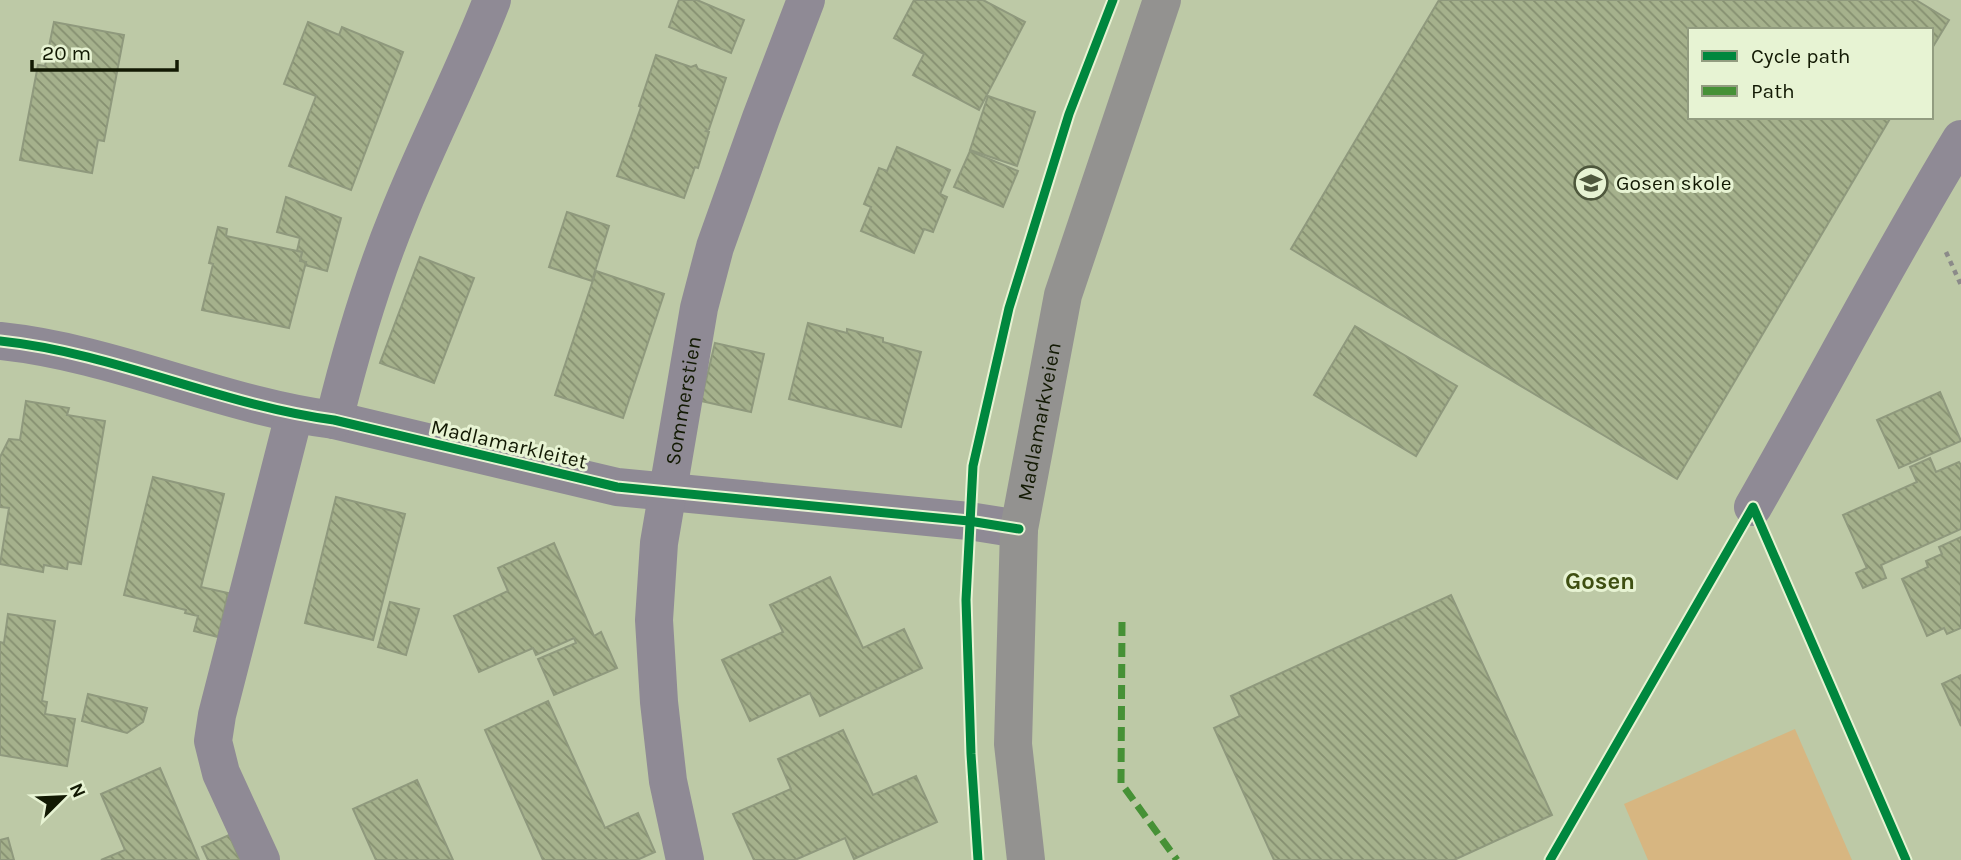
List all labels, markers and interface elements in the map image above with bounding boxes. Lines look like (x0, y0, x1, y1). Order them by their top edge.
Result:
scale bar (32, 28, 177, 72)
legend (1688, 28, 1933, 119)
text: 20 m (42, 41, 91, 65)
text: Cycle path (1751, 44, 1851, 68)
text: Path (1751, 79, 1795, 103)
school or university icon: Gosen skole (1572, 164, 1610, 202)
place label: Gosen skole (1616, 171, 1732, 195)
street label: Sommerstien (660, 334, 706, 467)
street label: Madlamarkveien (1013, 340, 1066, 503)
street label: Madlamarkleitet (429, 414, 589, 474)
district label: Gosen (1565, 567, 1635, 595)
north arrow (28, 762, 98, 832)
text: N (65, 780, 90, 801)

